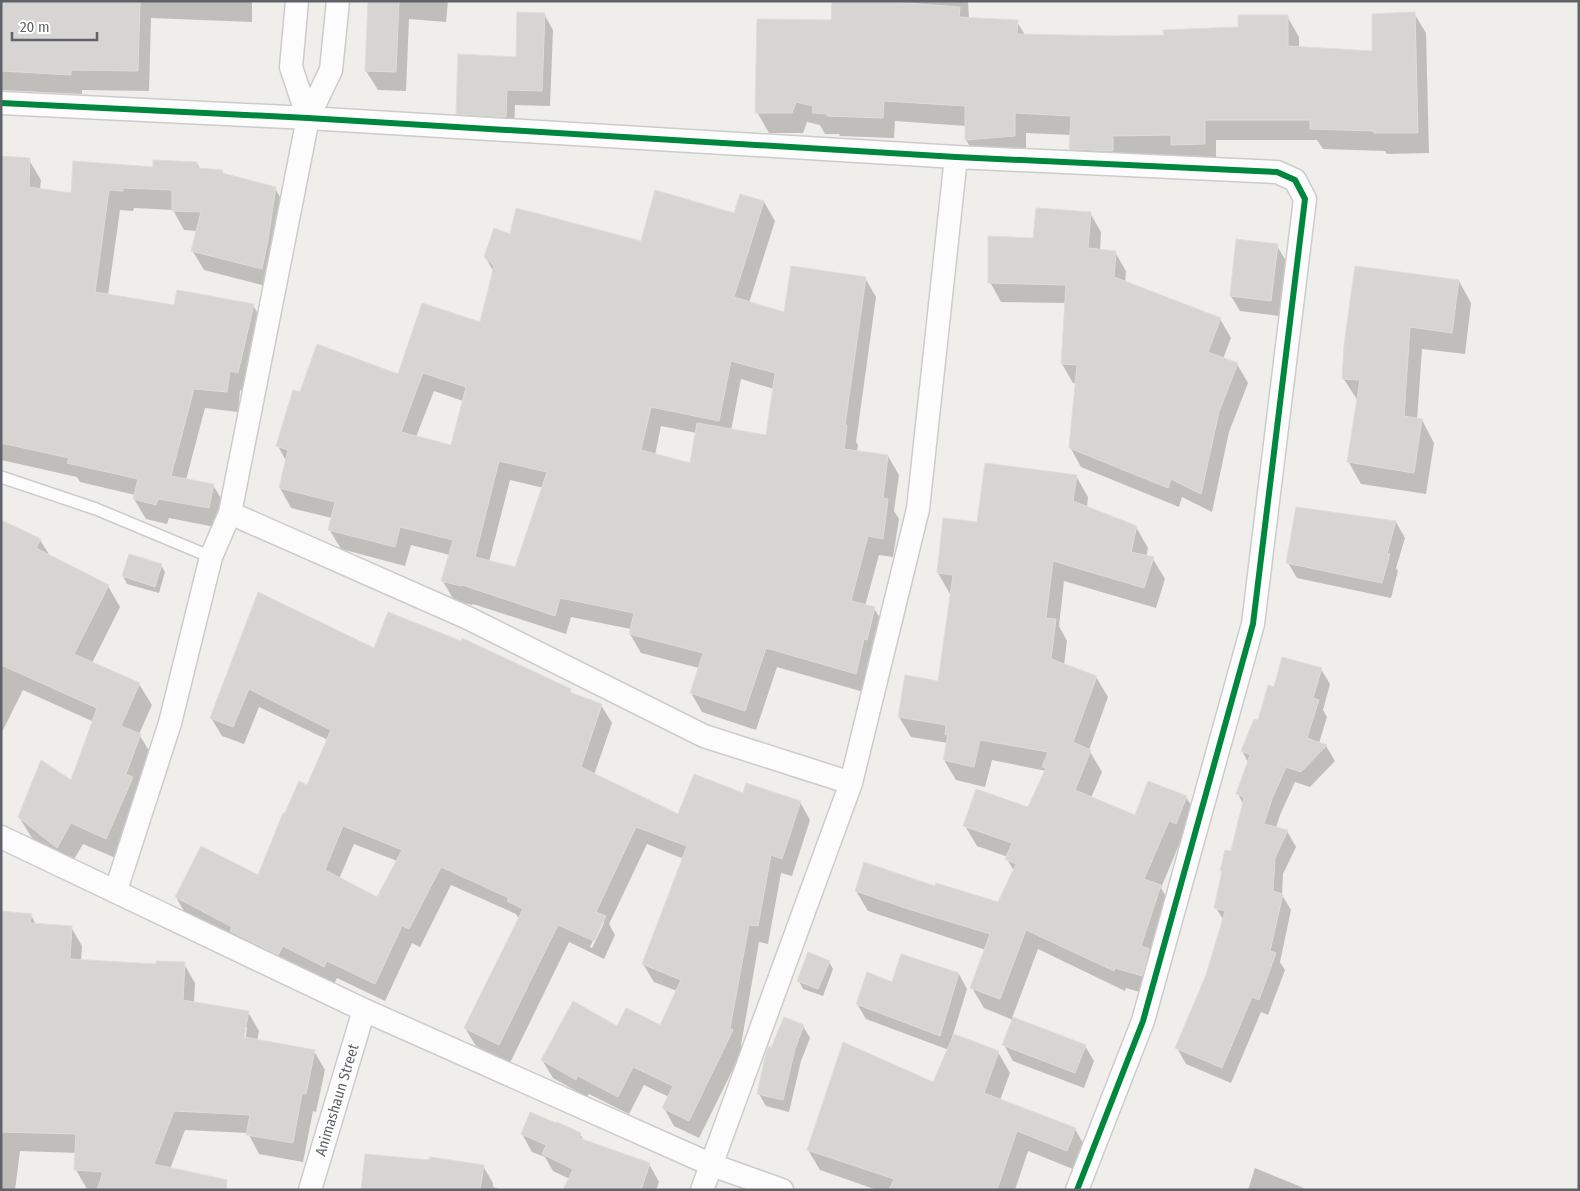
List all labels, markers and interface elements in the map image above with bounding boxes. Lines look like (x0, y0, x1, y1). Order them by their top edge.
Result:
scale bar (12, 10, 98, 42)
text: 20 m (20, 18, 50, 36)
street label: Animashaun Street (311, 1042, 363, 1158)

